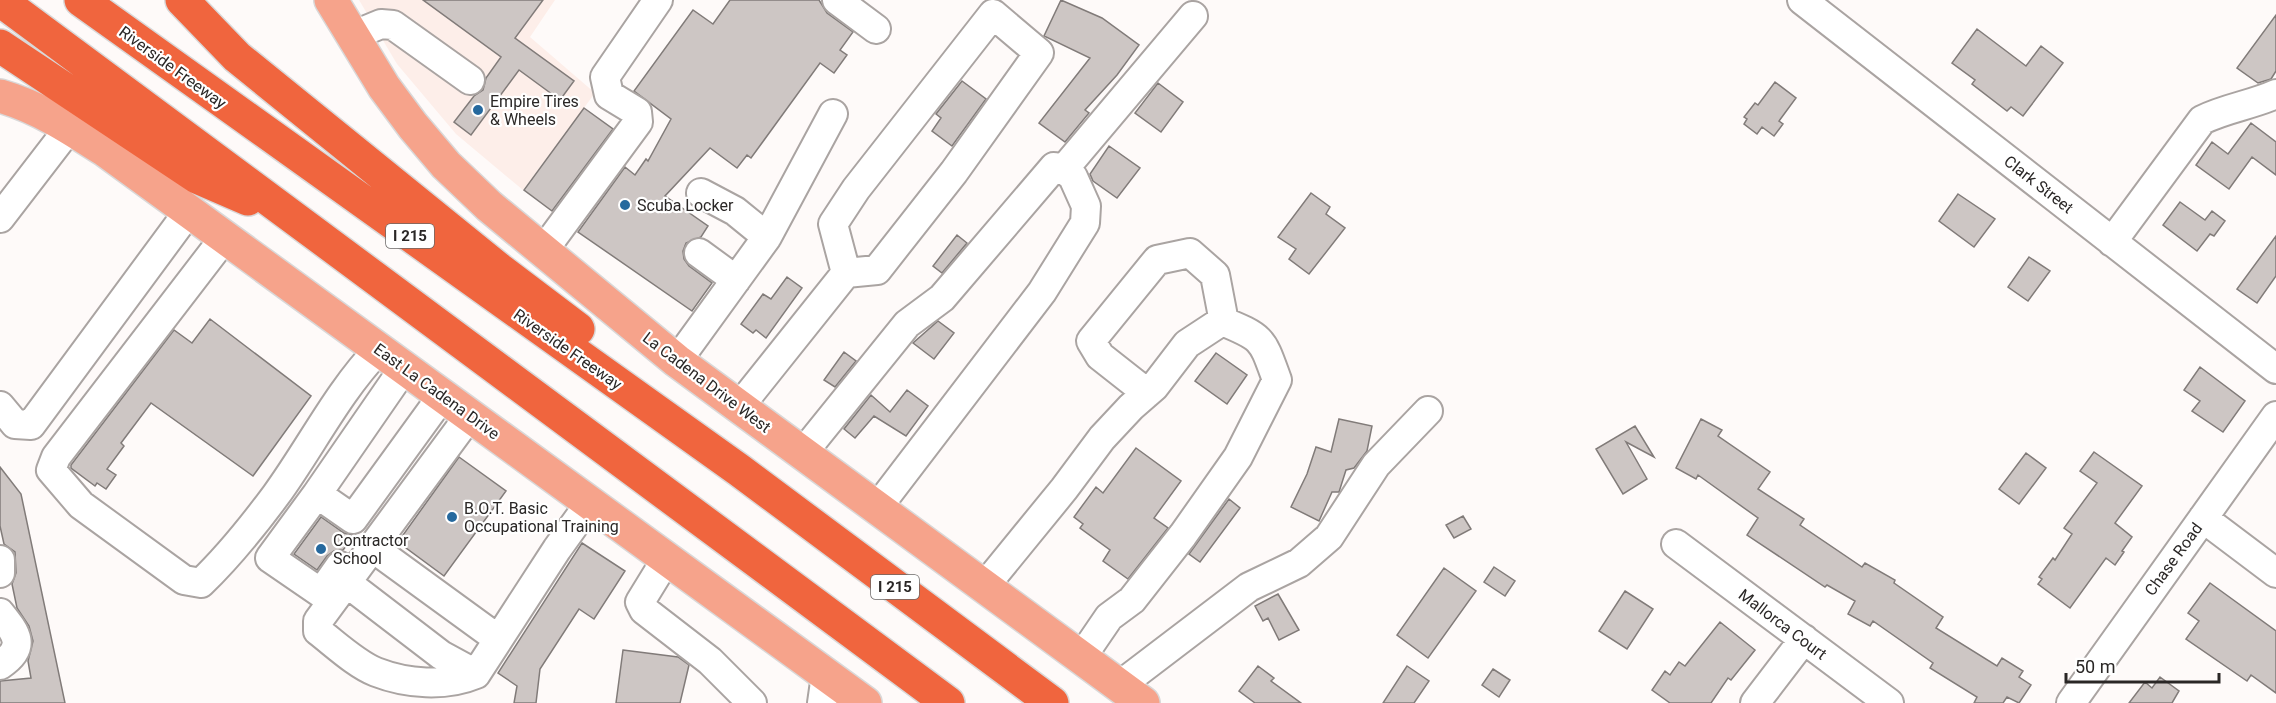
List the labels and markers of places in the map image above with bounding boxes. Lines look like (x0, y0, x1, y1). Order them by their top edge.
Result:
place label: Empire Tires & Wheels (490, 92, 579, 129)
marker: Empire Tires & Wheels (471, 103, 485, 117)
place label: Scuba Locker (637, 196, 734, 215)
marker: Scuba Locker (618, 198, 632, 212)
place label: B.O.T. Basic Occupational Training (464, 499, 619, 536)
marker: B.O.T. Basic Occupational Training (445, 510, 459, 524)
place label: Contractor School (333, 531, 409, 568)
marker: Contractor School (314, 542, 328, 556)

